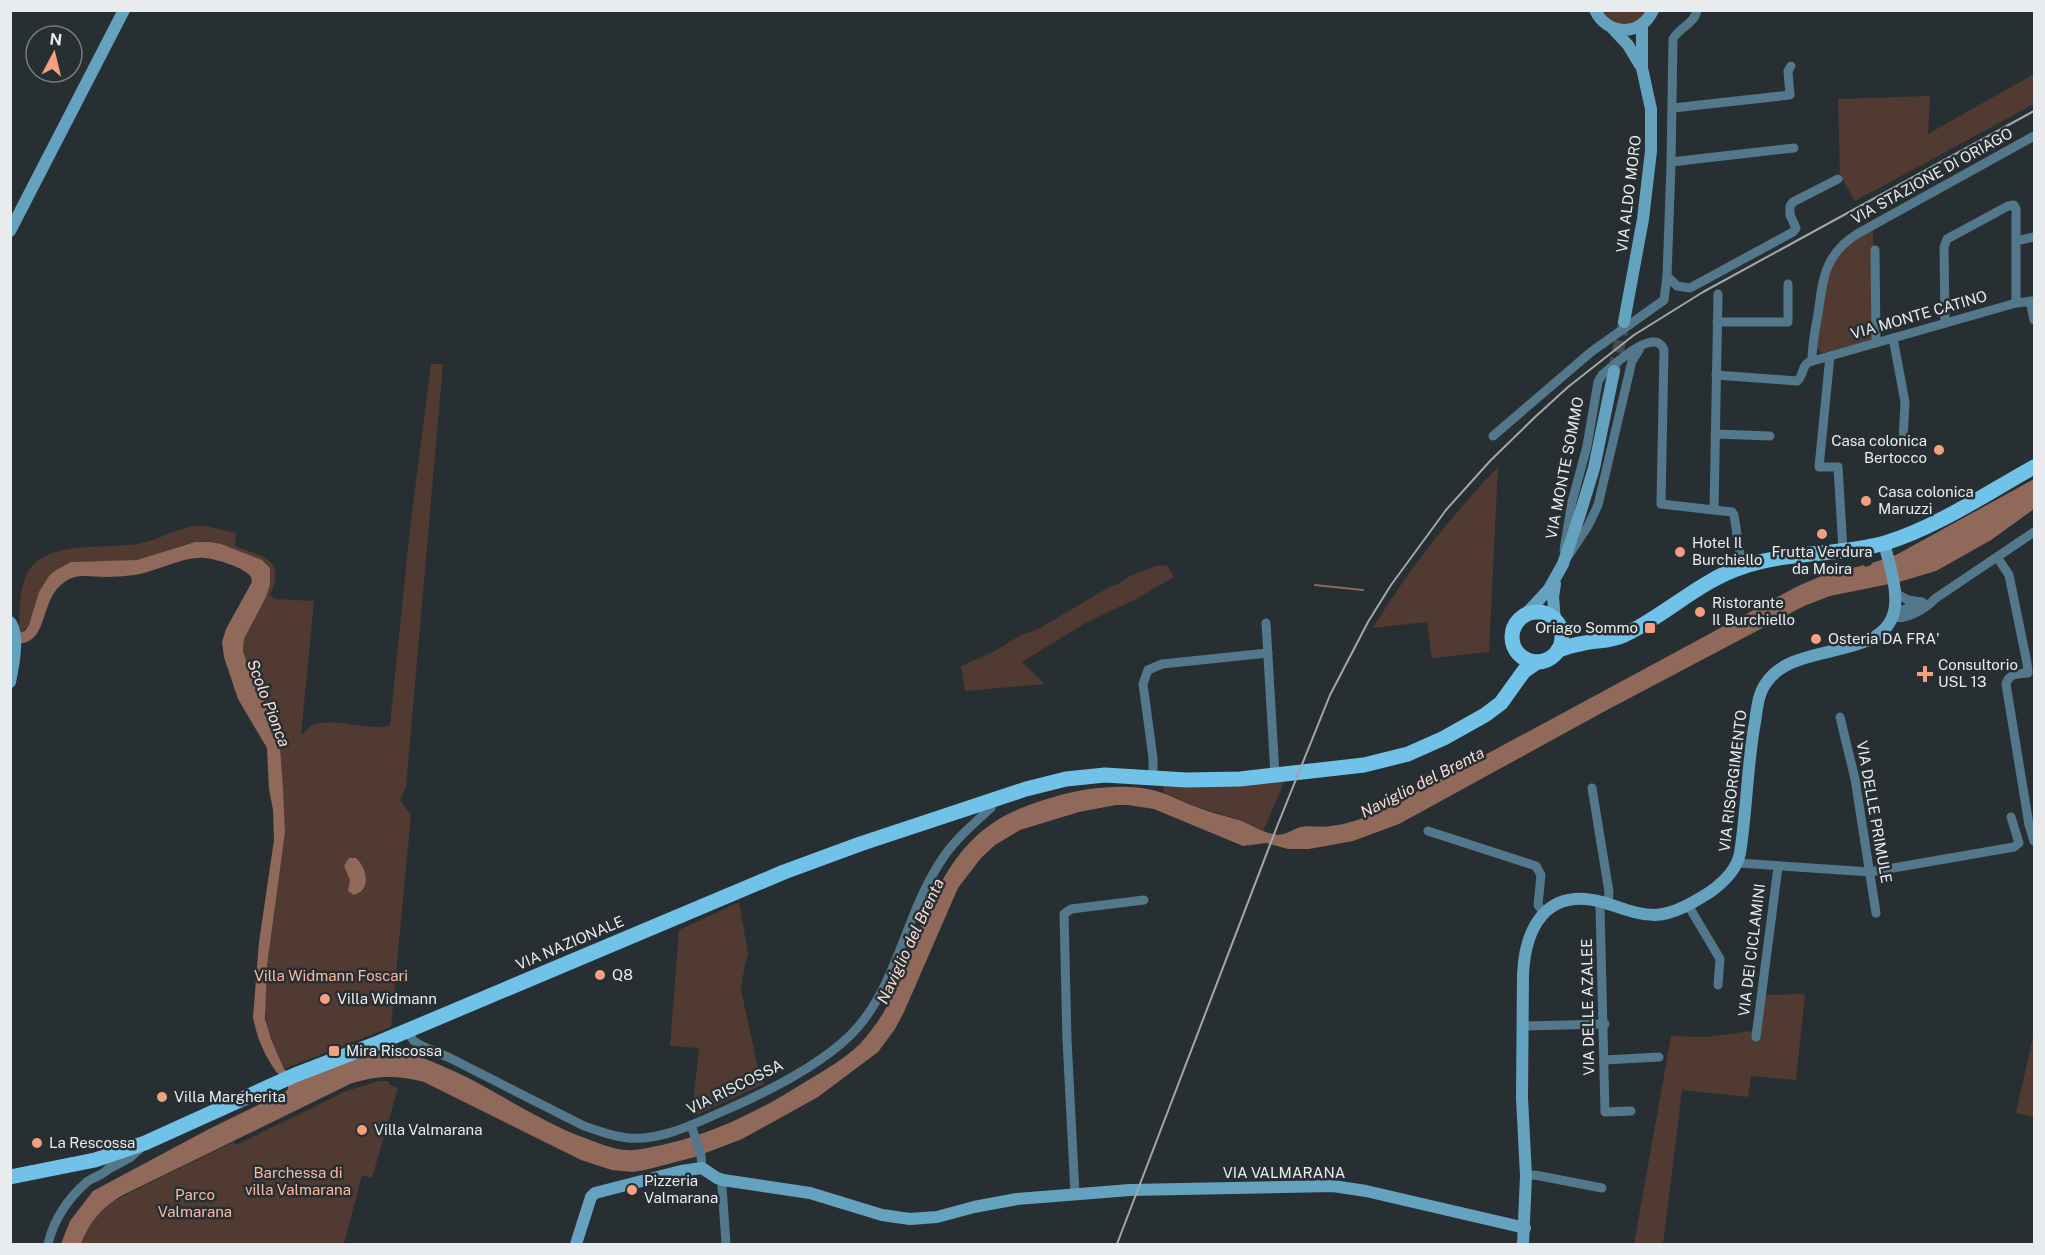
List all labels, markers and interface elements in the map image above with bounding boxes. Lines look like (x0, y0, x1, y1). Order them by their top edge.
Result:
north arrow (24, 24, 84, 84)
text: N (48, 29, 63, 50)
street label: VIA STAZIONE DI ORIAGO (1848, 124, 2015, 227)
street label: VIA ALDO MORO (1613, 134, 1644, 254)
street label: VIA MONTE CATINO (1849, 287, 1989, 342)
street label: VIA MONTE SOMMO (1542, 395, 1587, 540)
place label: Casa colonica Bertocco (1831, 432, 1927, 466)
marker: Casa colonica Bertocco (1932, 443, 1946, 457)
place label: Casa colonica Maruzzi (1878, 483, 1974, 517)
marker: Casa colonica Maruzzi (1859, 494, 1873, 508)
marker: Frutta Verdura da Moira (1815, 527, 1829, 541)
place label: Hotel Il Burchiello (1692, 534, 1763, 568)
place label: Frutta Verdura da Moira (1771, 543, 1873, 577)
marker: Hotel Il Burchiello (1673, 545, 1687, 559)
place label: Ristorante Il Burchiello (1712, 594, 1795, 628)
marker: Ristorante Il Burchiello (1693, 605, 1707, 619)
place label: Oriago Sommo (1535, 619, 1638, 636)
marker: Oriago Sommo (1643, 621, 1657, 635)
place label: Osteria DA FRA' (1828, 630, 1940, 647)
marker: Osteria DA FRA' (1809, 632, 1823, 646)
place label: Consultorio USL 13 (1938, 656, 2018, 690)
water label: Scolo Pionca (243, 657, 294, 750)
marker: Consultorio USL 13 (1916, 665, 1934, 683)
street label: VIA RISORGIMENTO (1715, 709, 1750, 853)
street label: VIA DELLE PRIMULE (1854, 739, 1895, 884)
water label: Naviglio del Brenta (1357, 743, 1487, 822)
water label: Naviglio del Brenta (873, 875, 948, 1007)
street label: VIA DEI CICLAMINI (1735, 882, 1768, 1017)
street label: VIA NAZIONALE (513, 912, 626, 973)
street label: VIA DELLE AZALEE (1578, 938, 1597, 1076)
place label: Q8 (612, 966, 633, 983)
park label: Villa Widmann Foscari (254, 967, 408, 984)
marker: Q8 (593, 968, 607, 982)
place label: Villa Widmann (337, 990, 437, 1007)
marker: Villa Widmann (318, 992, 332, 1006)
place label: Mira Riscossa (346, 1042, 442, 1059)
marker: Mira Riscossa (327, 1044, 341, 1058)
street label: VIA RISCOSSA (684, 1056, 786, 1117)
place label: Villa Margherita (174, 1088, 286, 1105)
marker: Villa Margherita (155, 1090, 169, 1104)
place label: Villa Valmarana (374, 1121, 483, 1138)
marker: Villa Valmarana (355, 1123, 369, 1137)
place label: La Rescossa (49, 1134, 135, 1151)
marker: La Rescossa (30, 1136, 44, 1150)
park label: Barchessa di villa Valmarana (245, 1164, 351, 1198)
street label: VIA VALMARANA (1223, 1164, 1346, 1181)
place label: Pizzeria Valmarana (644, 1172, 718, 1206)
marker: Pizzeria Valmarana (625, 1183, 639, 1197)
park label: Parco Valmarana (158, 1186, 232, 1220)

